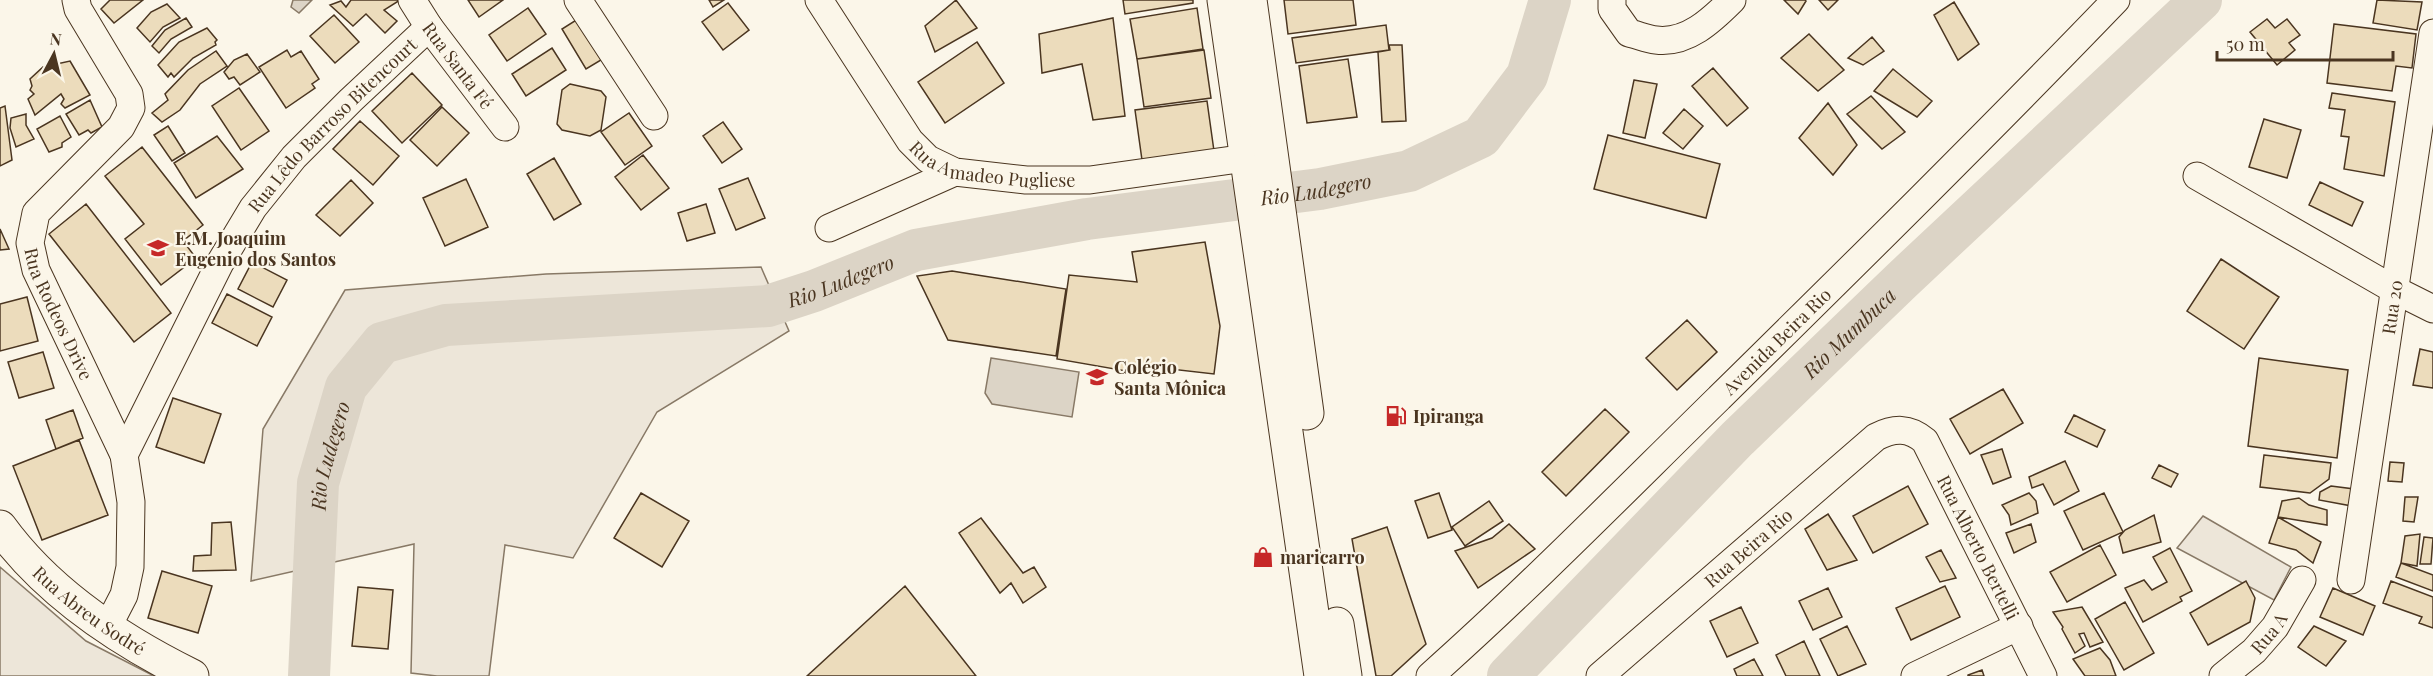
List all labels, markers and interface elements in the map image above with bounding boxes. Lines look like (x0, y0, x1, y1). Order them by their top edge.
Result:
street label: Rua Santa Fé (417, 17, 499, 114)
north arrow (24, 24, 84, 84)
scale bar (2217, 24, 2392, 62)
text: N (49, 27, 63, 50)
street label: Rua Lêdo Barroso Bitencourt (242, 32, 422, 217)
text: 50 m (2226, 32, 2265, 56)
street label: Rua Amadeo Pugliese (904, 135, 1075, 192)
water label: Rio Ludegero (1258, 165, 1374, 210)
place label: E.M. Joaquim Eugenio dos Santos (175, 226, 336, 271)
school or university icon: E.M. Joaquim Eugenio dos Santos (146, 236, 170, 260)
street label: Rua Rodeos Drive (19, 245, 99, 384)
water label: Rio Ludegero (783, 247, 898, 313)
street label: Rua 20 (2376, 278, 2408, 336)
water label: Rio Mumbuca (1795, 281, 1901, 384)
street label: Avenida Beira Rio (1717, 282, 1836, 400)
place label: Colégio Santa Mônica (1114, 355, 1227, 400)
school or university icon: Colégio Santa Mônica (1085, 365, 1109, 389)
water label: Rio Ludegero (303, 398, 355, 512)
fuel station icon: Ipiranga (1384, 404, 1408, 428)
place label: Ipiranga (1413, 404, 1484, 428)
street label: Rua Alberto Bertelli (1932, 471, 2025, 624)
street label: Rua Beira Rio (1699, 503, 1797, 592)
shop icon: maricarro (1251, 545, 1275, 569)
place label: maricarro (1280, 545, 1365, 569)
street label: Rua Abreu Sodré (28, 561, 150, 660)
street label: Rua A (2245, 608, 2293, 659)

